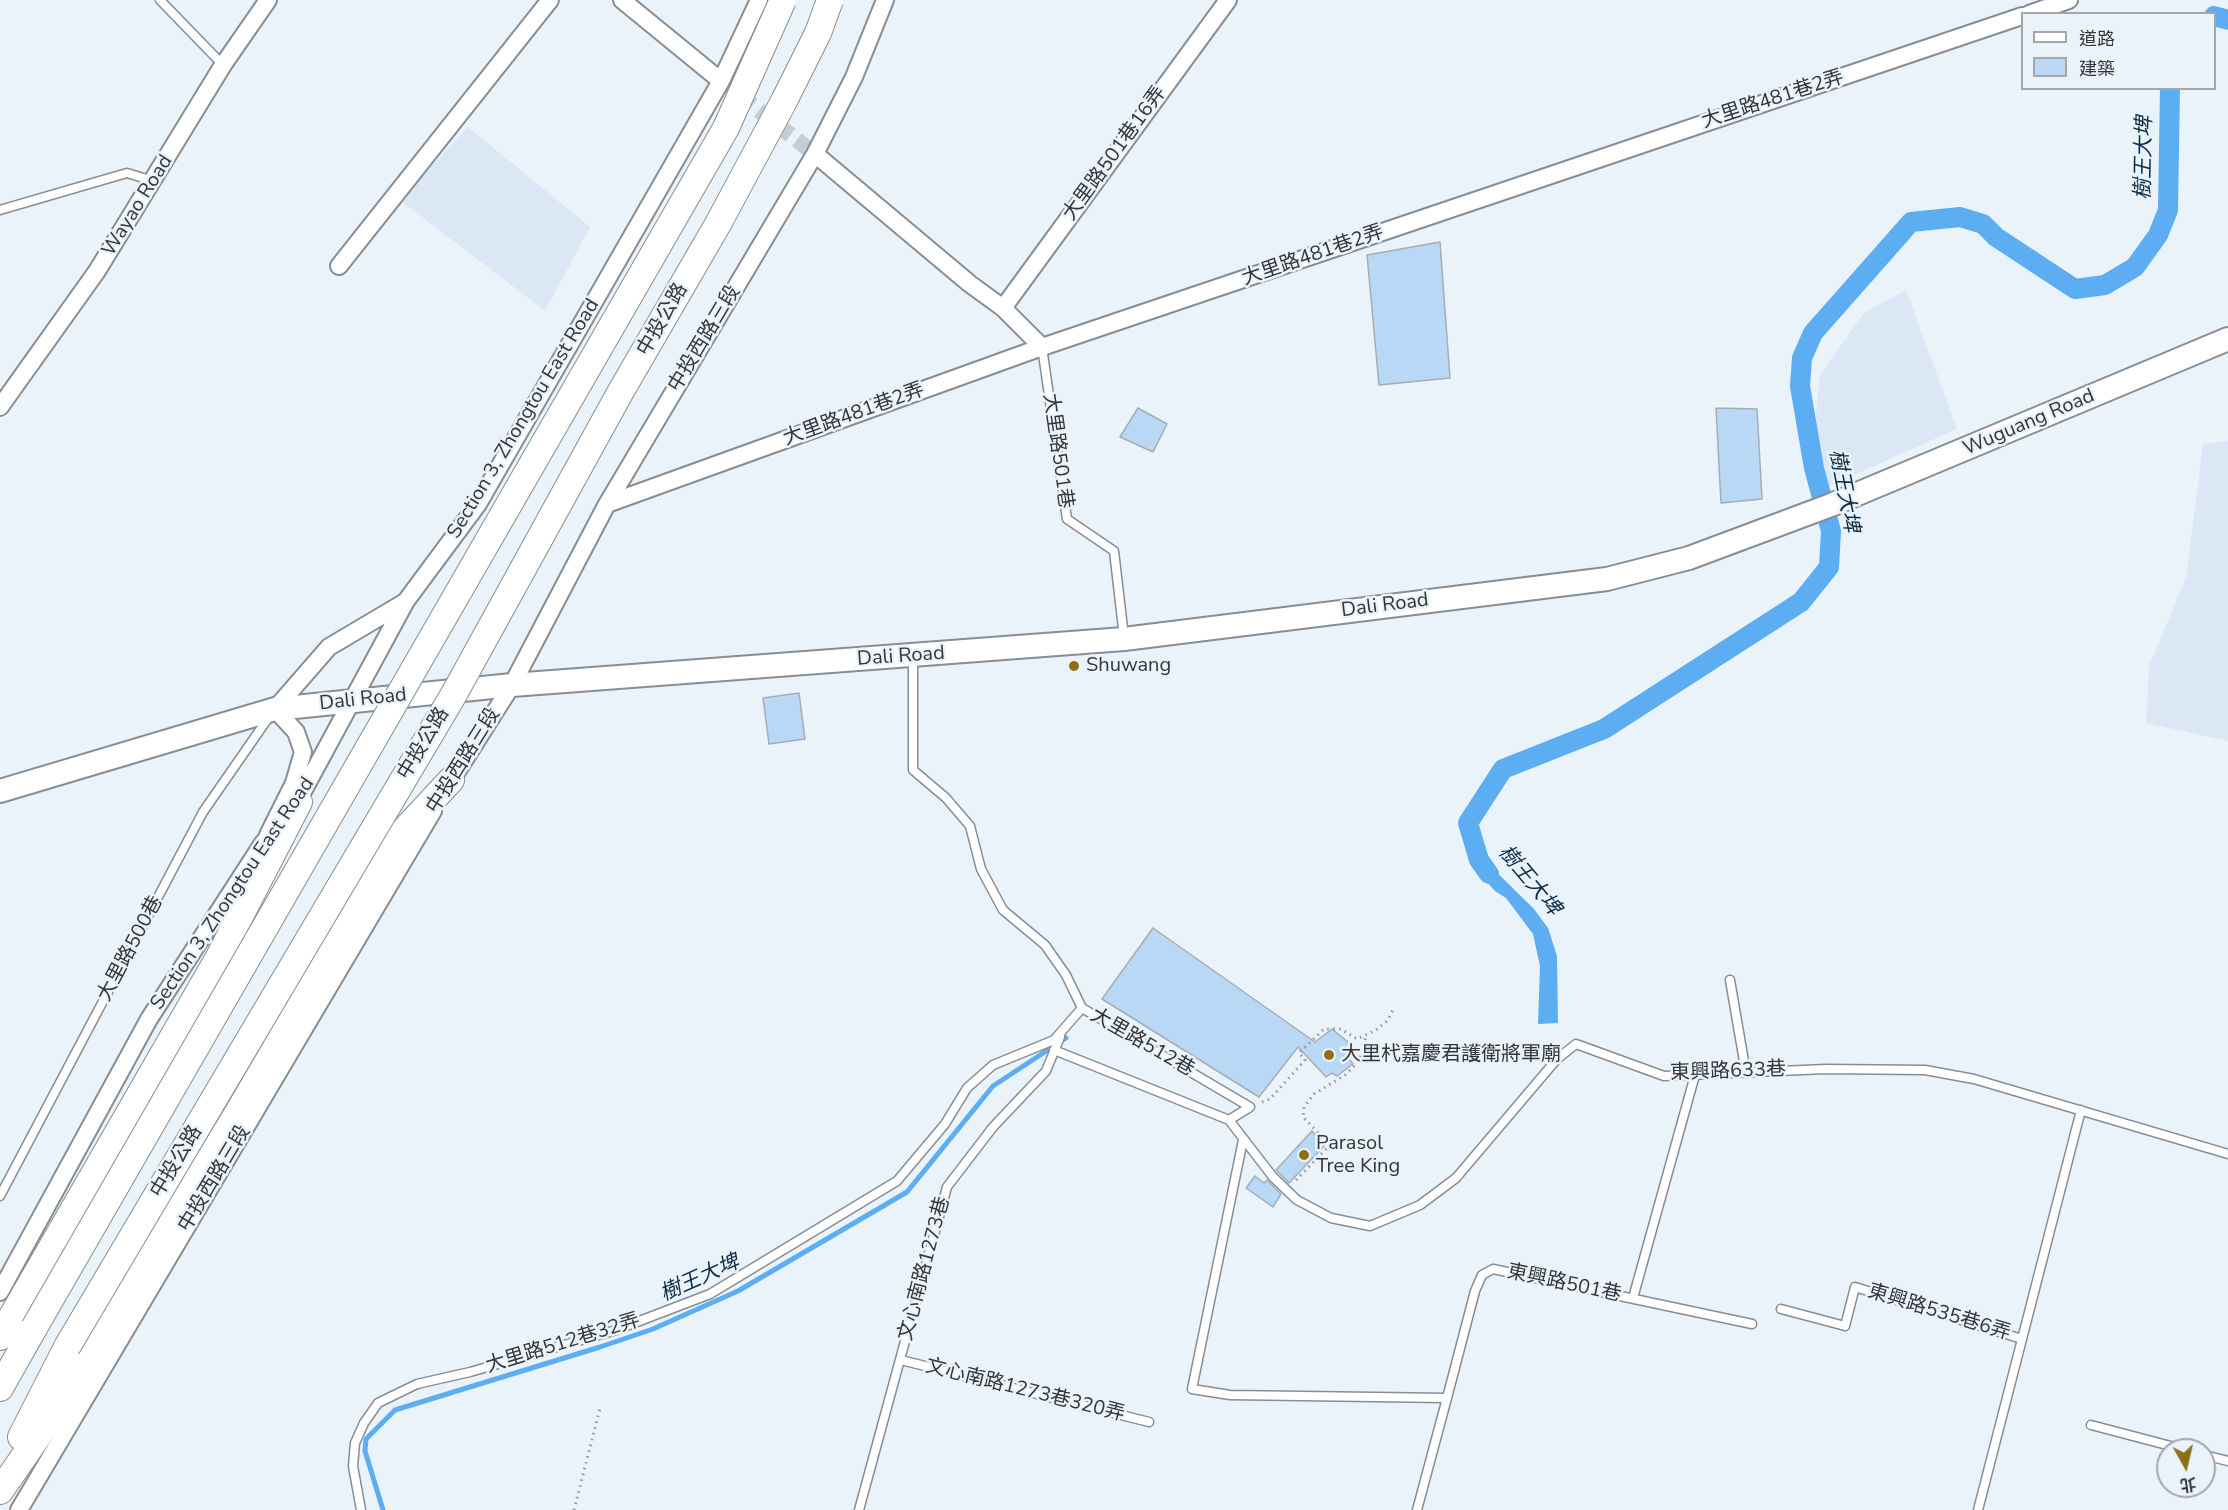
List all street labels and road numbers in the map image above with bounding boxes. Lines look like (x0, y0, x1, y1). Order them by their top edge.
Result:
street label: 大里路481巷2弄 (1699, 66, 1847, 134)
street label: 大里路501巷16弄 (1058, 82, 1172, 226)
street label: Wayao Road (97, 151, 179, 261)
street label: 大里路481巷2弄 (1239, 221, 1387, 291)
street label: 中投公路 (633, 279, 693, 361)
street label: 中投西路三段 (664, 281, 746, 397)
street label: Section 3, Zhongtou East Road (443, 295, 605, 543)
street label: 大里路481巷2弄 (780, 378, 928, 452)
street label: Wuguang Road (1960, 384, 2098, 462)
street label: 大里路501巷 (1037, 392, 1077, 510)
street label: Dali Road (1340, 589, 1430, 623)
street label: Dali Road (856, 642, 946, 672)
street label: Dali Road (318, 683, 408, 717)
street label: 中投公路 (393, 704, 455, 784)
street label: 中投西路三段 (422, 704, 506, 818)
street label: Section 3, Zhongtou East Road (146, 773, 320, 1015)
street label: 大里路500巷 (93, 892, 169, 1006)
street label: 大里路512巷 (1086, 1004, 1198, 1082)
street label: 東興路633巷 (1670, 1058, 1786, 1086)
street label: 中投西路三段 (174, 1121, 256, 1237)
street label: 中投公路 (146, 1122, 208, 1202)
street label: 文心南路1273巷 (894, 1194, 956, 1344)
street label: 東興路501巷 (1505, 1260, 1623, 1308)
street label: 東興路535巷6弄 (1865, 1280, 2013, 1346)
street label: 大里路512巷32弄 (483, 1309, 643, 1379)
street label: 文心南路1273巷320弄 (923, 1355, 1127, 1427)

